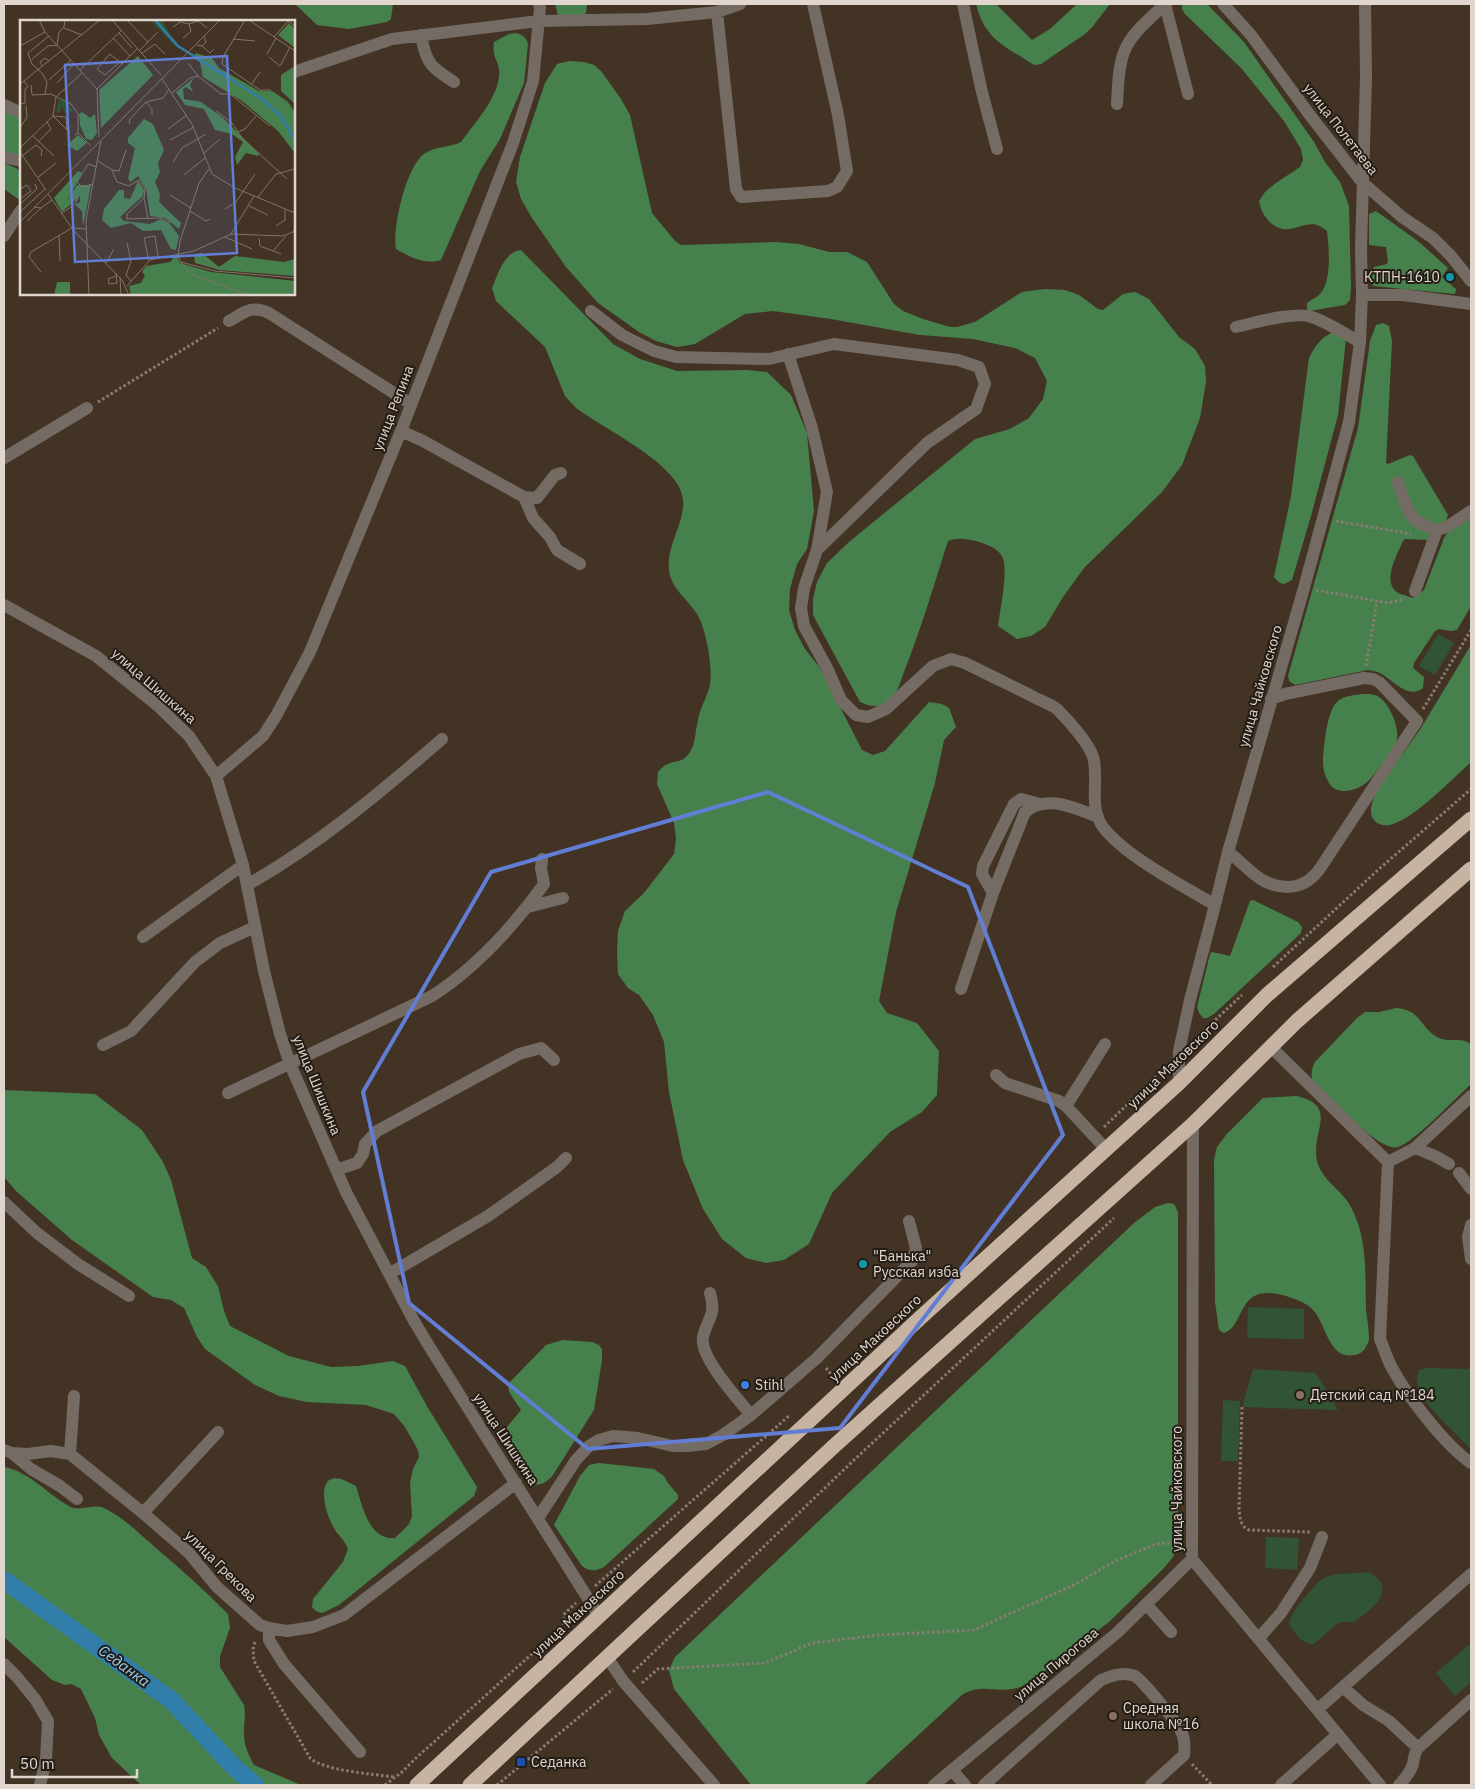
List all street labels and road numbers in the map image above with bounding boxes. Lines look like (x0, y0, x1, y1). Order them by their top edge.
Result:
street label: улица Полетаева (1299, 79, 1383, 179)
street label: улица Репина (368, 362, 418, 453)
street label: улица Чайковского (1234, 623, 1286, 749)
street label: улица Шишкина (108, 644, 200, 728)
street label: улица Маковского (1124, 1016, 1223, 1112)
street label: улица Шишкина (289, 1032, 345, 1138)
street label: улица Маковского (825, 1290, 925, 1386)
street label: улица Шишкина (469, 1389, 543, 1489)
street label: улица Чайковского (1168, 1426, 1186, 1552)
street label: улица Грекова (181, 1526, 261, 1606)
street label: улица Маковского (528, 1565, 628, 1661)
street label: улица Пирогова (1010, 1623, 1102, 1705)

